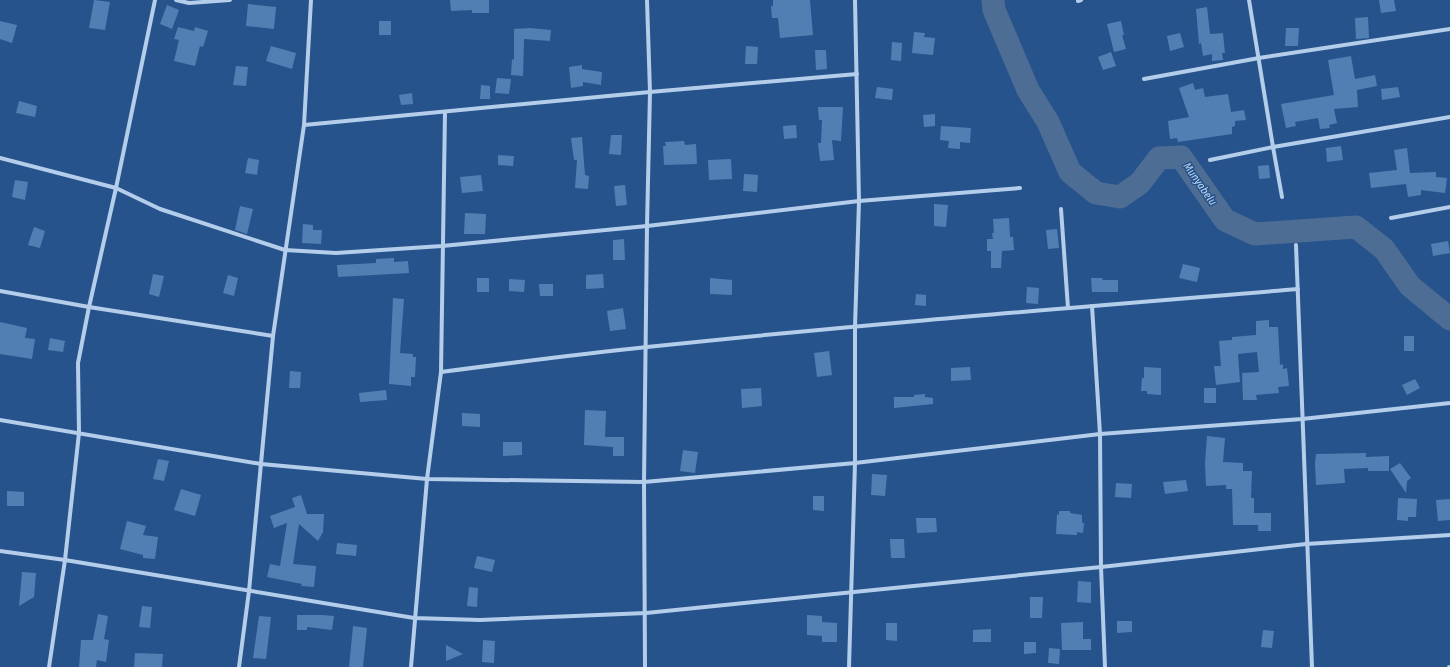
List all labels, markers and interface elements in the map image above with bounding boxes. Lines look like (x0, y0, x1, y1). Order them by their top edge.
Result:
water label: Munyabelu (1181, 160, 1220, 208)

